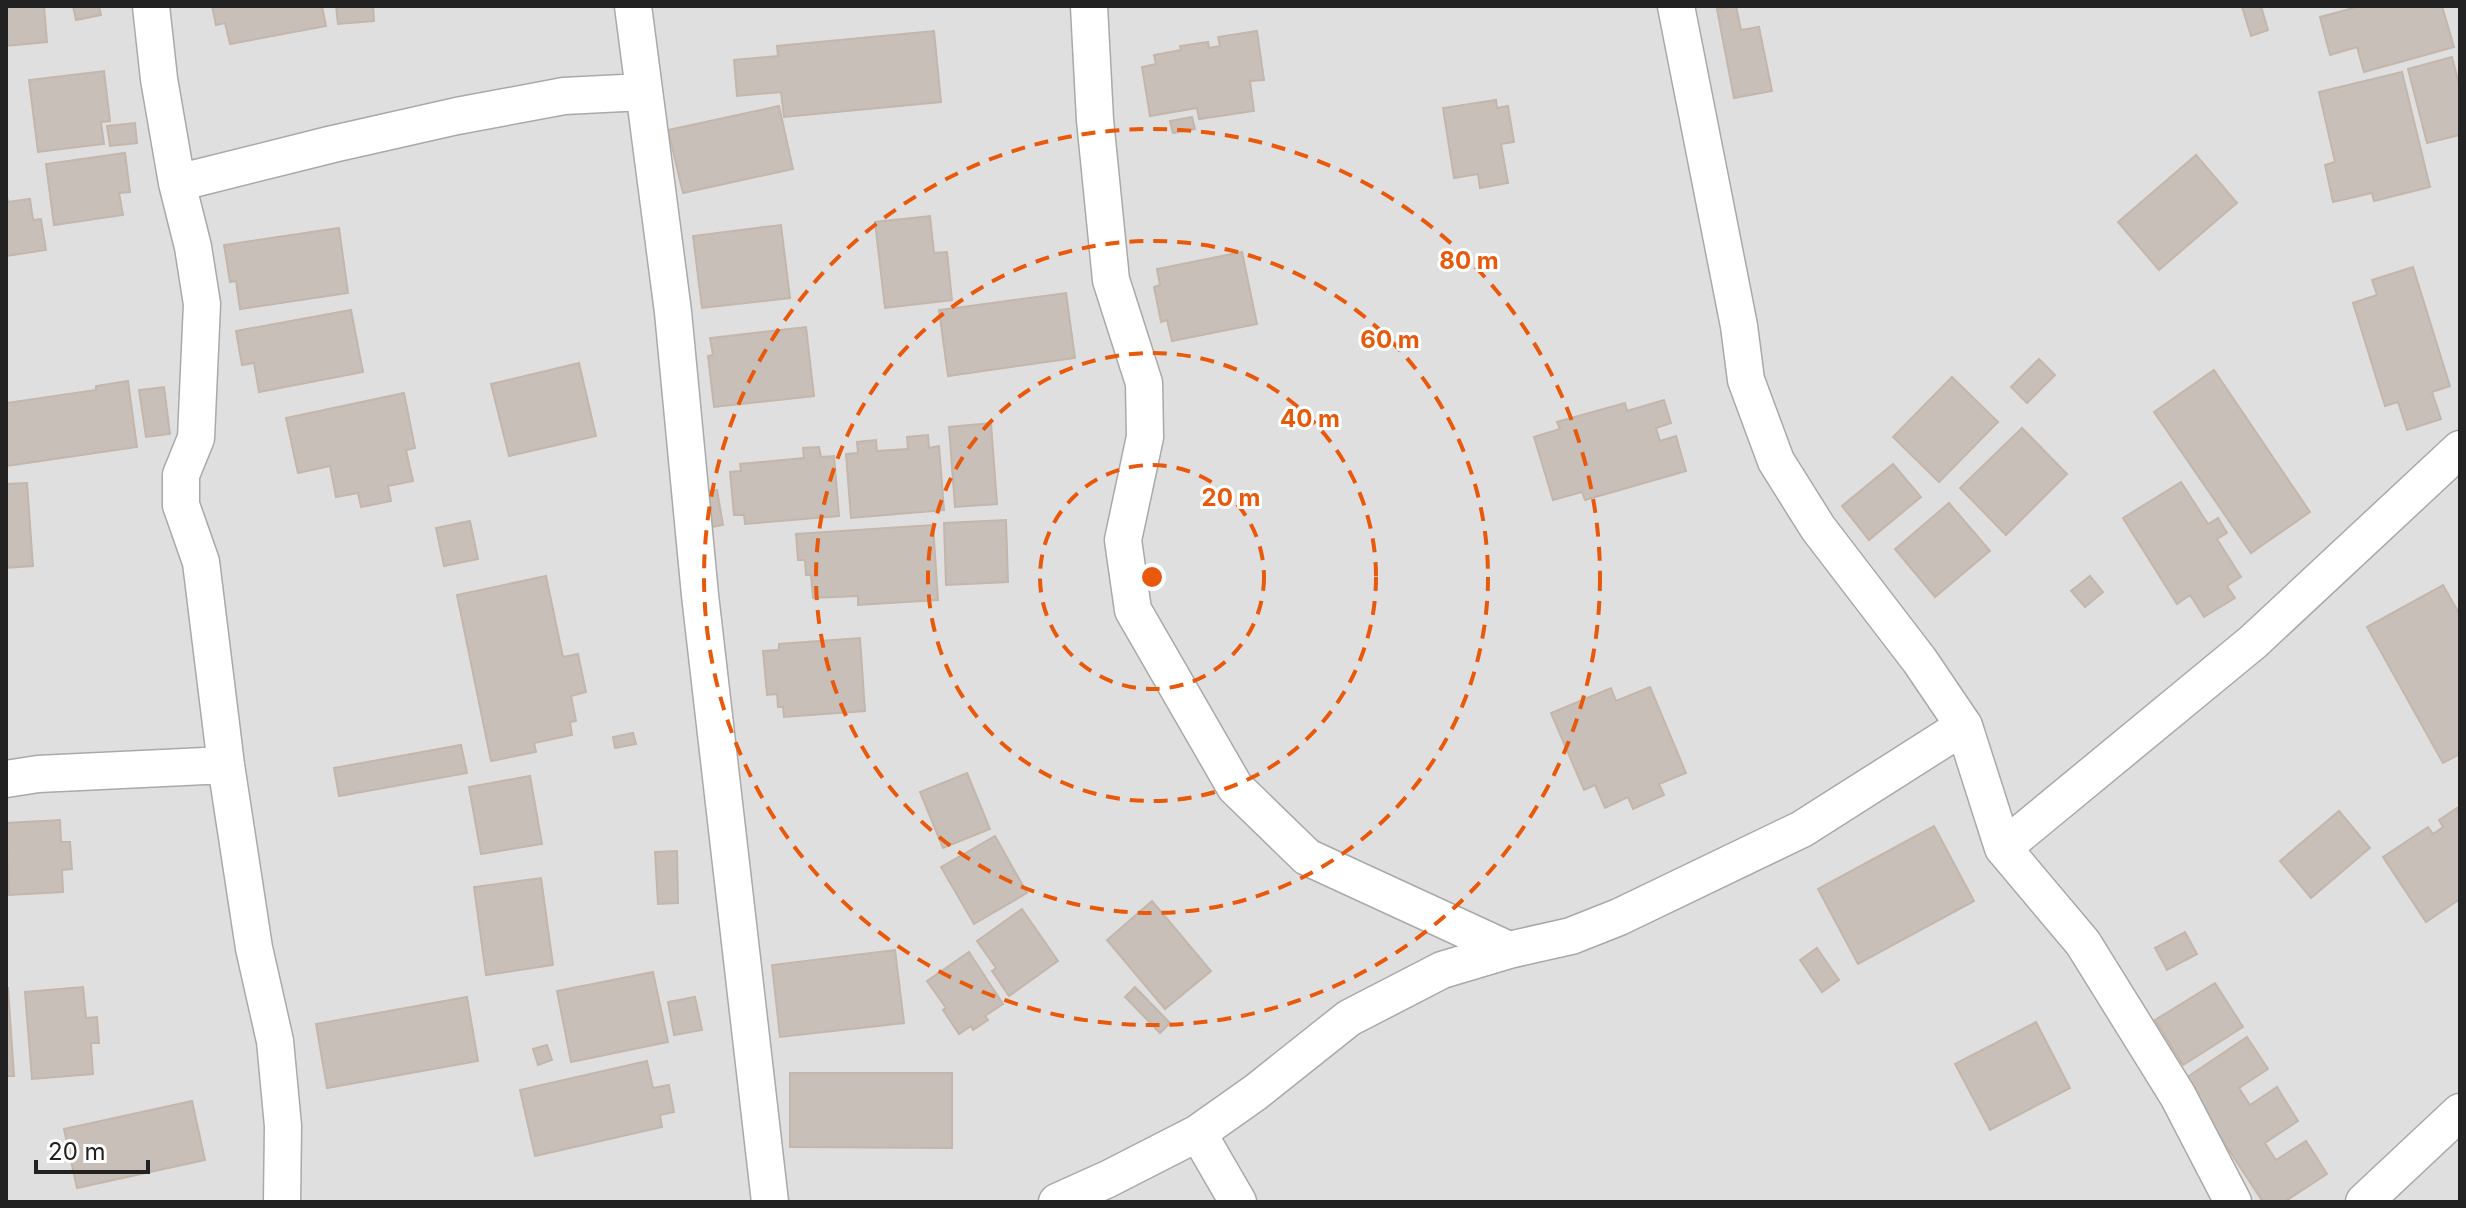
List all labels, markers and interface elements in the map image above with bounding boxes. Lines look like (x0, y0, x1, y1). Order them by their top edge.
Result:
text: 80 m (1439, 246, 1499, 275)
text: 60 m (1360, 325, 1420, 354)
text: 40 m (1280, 404, 1340, 433)
text: 20 m (1202, 483, 1260, 512)
centre of rings (1138, 563, 1166, 591)
scale bar (36, 1124, 148, 1174)
text: 20 m (48, 1137, 106, 1166)

